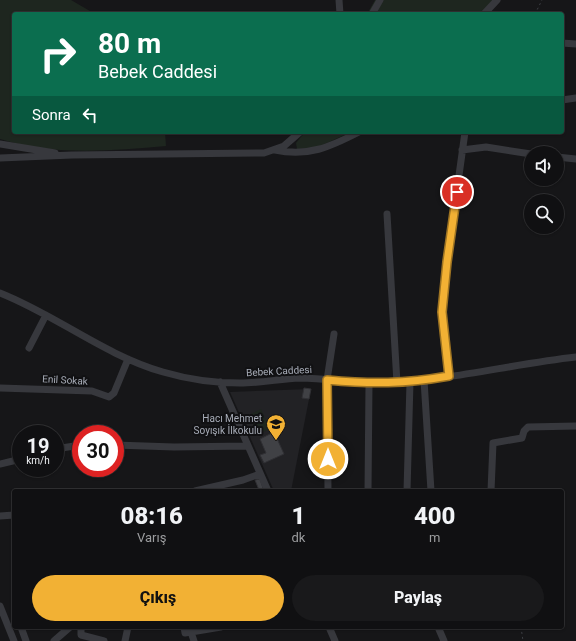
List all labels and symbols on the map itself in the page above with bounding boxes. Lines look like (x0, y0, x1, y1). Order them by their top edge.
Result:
pin (440, 175, 474, 209)
street label: Bebek Caddesi (246, 364, 312, 378)
street label: Enil Sokak (42, 373, 89, 387)
place label: Hacı Mehmet Soyışık İlkokulu (194, 413, 262, 436)
school or university icon: Hacı Mehmet Soyışık İlkokulu (265, 413, 287, 441)
speed limit sign: 30 (72, 425, 124, 477)
position arrow (307, 438, 349, 480)

